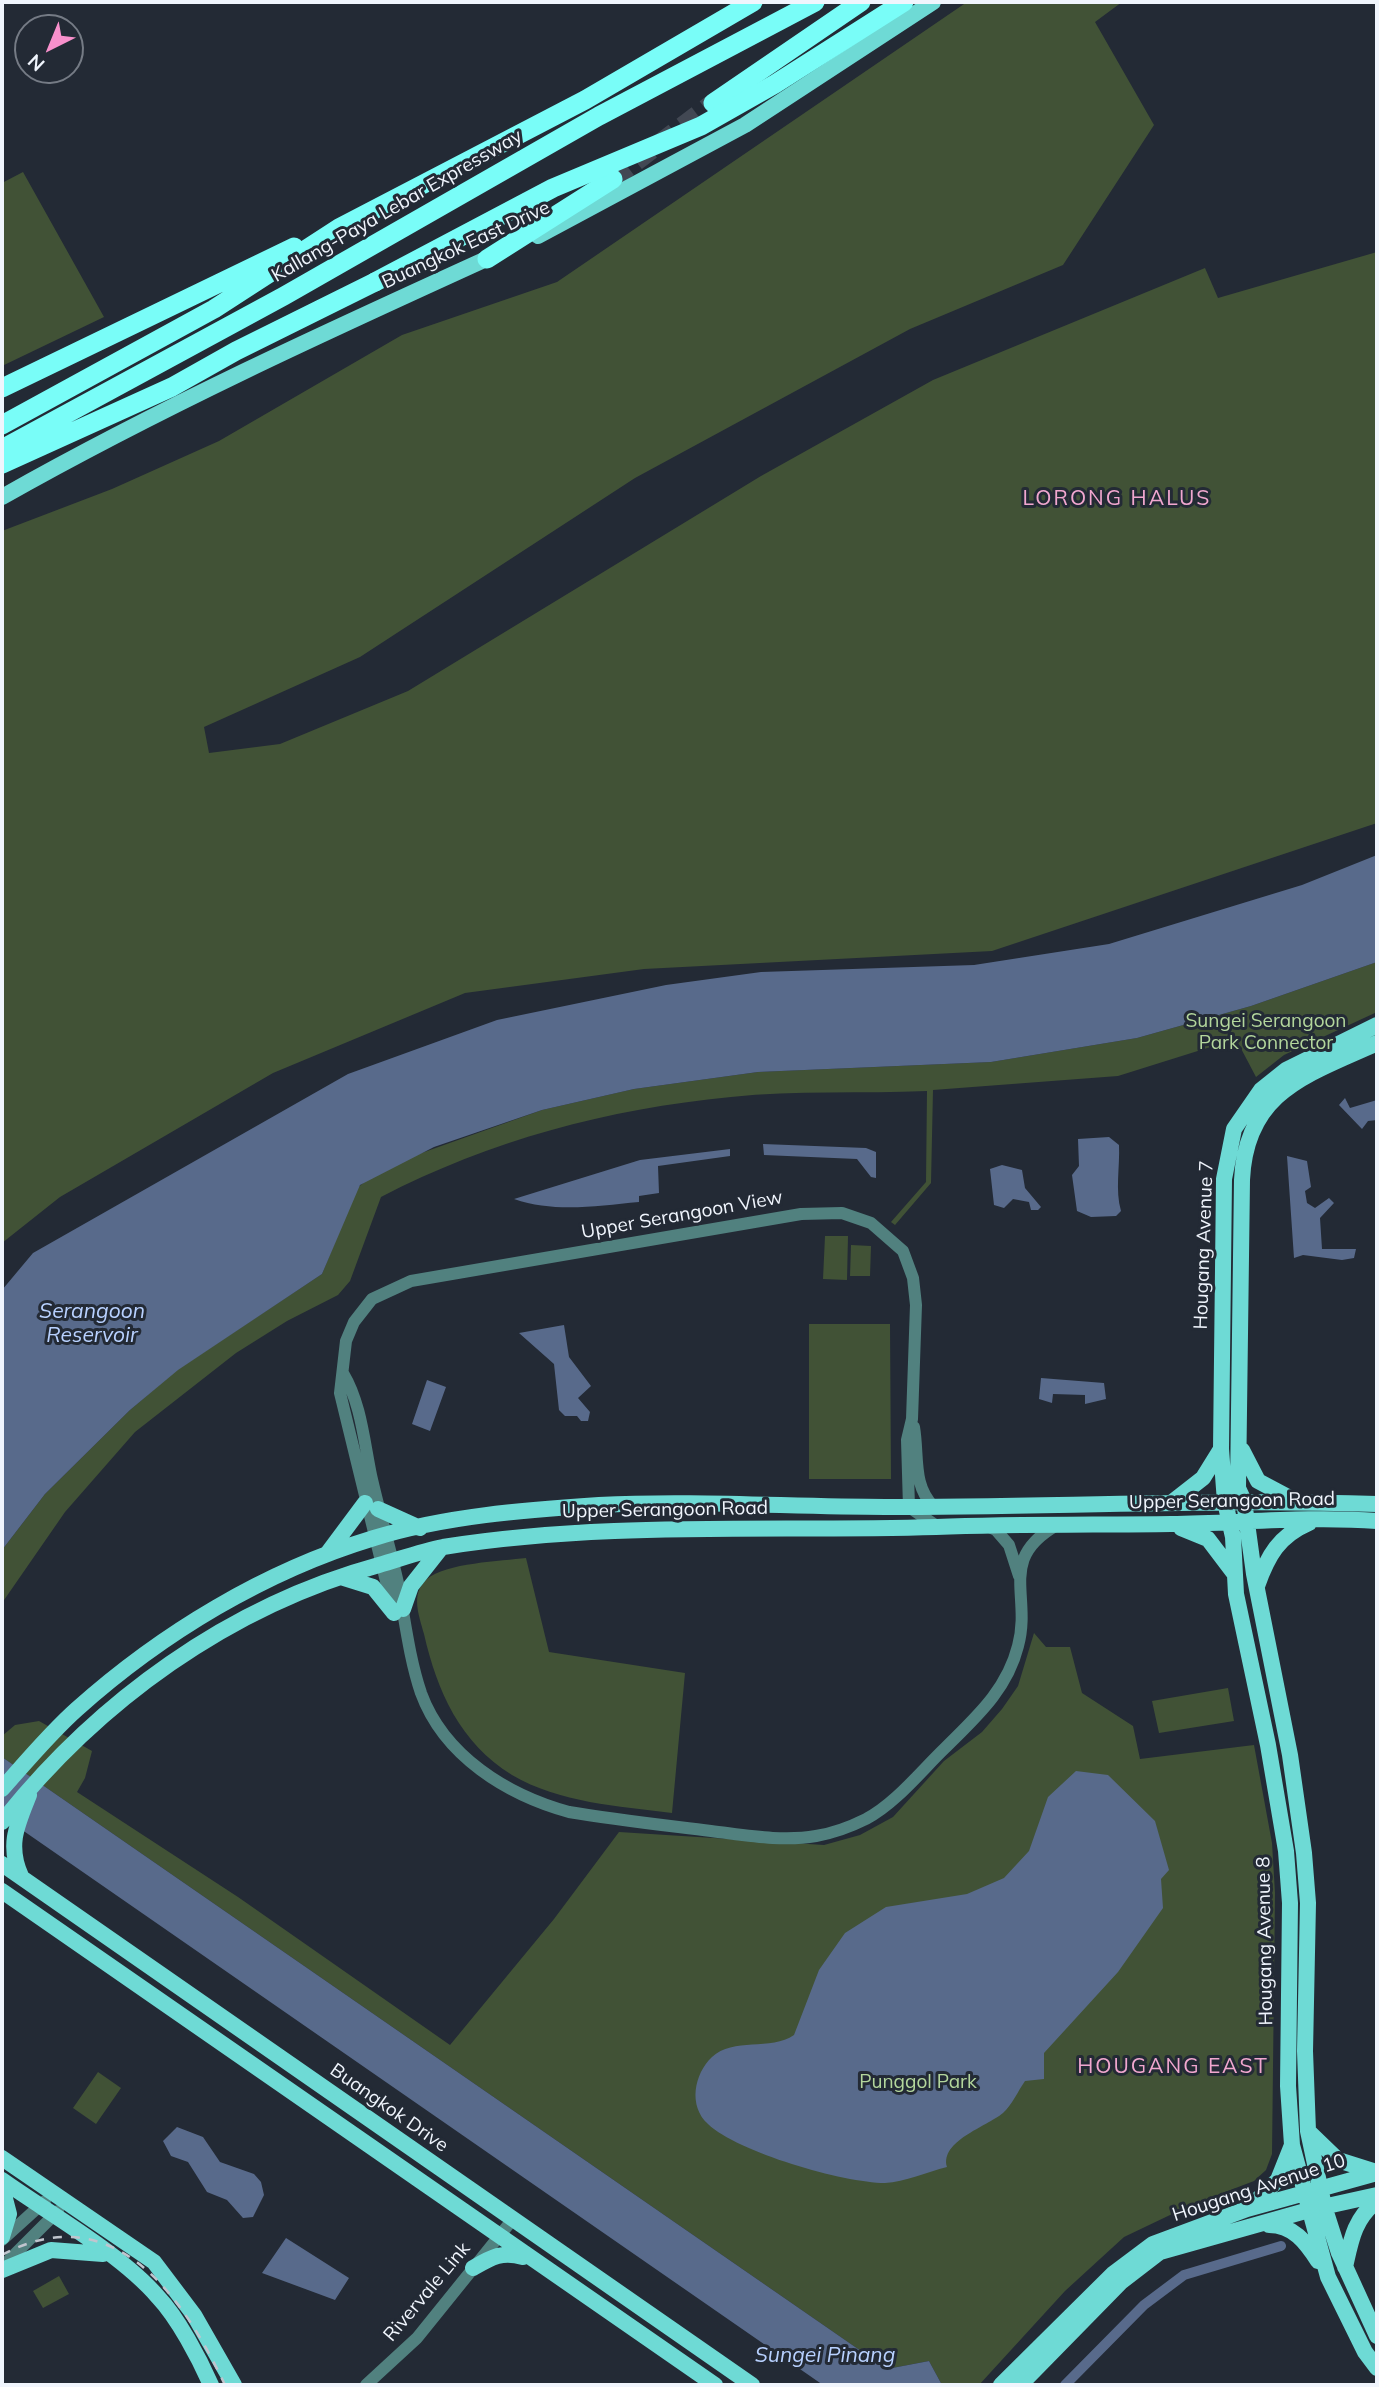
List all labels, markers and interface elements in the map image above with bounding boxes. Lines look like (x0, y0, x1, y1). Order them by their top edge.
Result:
north arrow (14, 14, 84, 84)
text: N (23, 49, 49, 77)
street label: Kallang-Paya Lebar Expressway (268, 125, 526, 287)
street label: Buangkok East Drive (379, 196, 553, 294)
district label: LORONG HALUS (1024, 486, 1210, 512)
park label: Sungei Serangoon Park Connector (1185, 1010, 1347, 1054)
street label: Hougang Avenue 7 (1190, 1160, 1218, 1330)
street label: Upper Serangoon View (580, 1186, 784, 1244)
water label: Serangoon Reservoir (39, 1299, 145, 1349)
street label: Upper Serangoon Road (1129, 1488, 1335, 1514)
street label: Upper Serangoon Road (562, 1497, 768, 1523)
street label: Hougang Avenue 8 (1252, 1856, 1278, 2026)
district label: HOUGANG EAST (1079, 2054, 1267, 2080)
street label: Buangkok Drive (326, 2059, 452, 2157)
park label: Punggol Park (859, 2071, 977, 2093)
street label: Hougang Avenue 10 (1170, 2149, 1348, 2227)
street label: Rivervale Link (379, 2238, 475, 2346)
water label: Sungei Pinang (755, 2343, 895, 2369)

